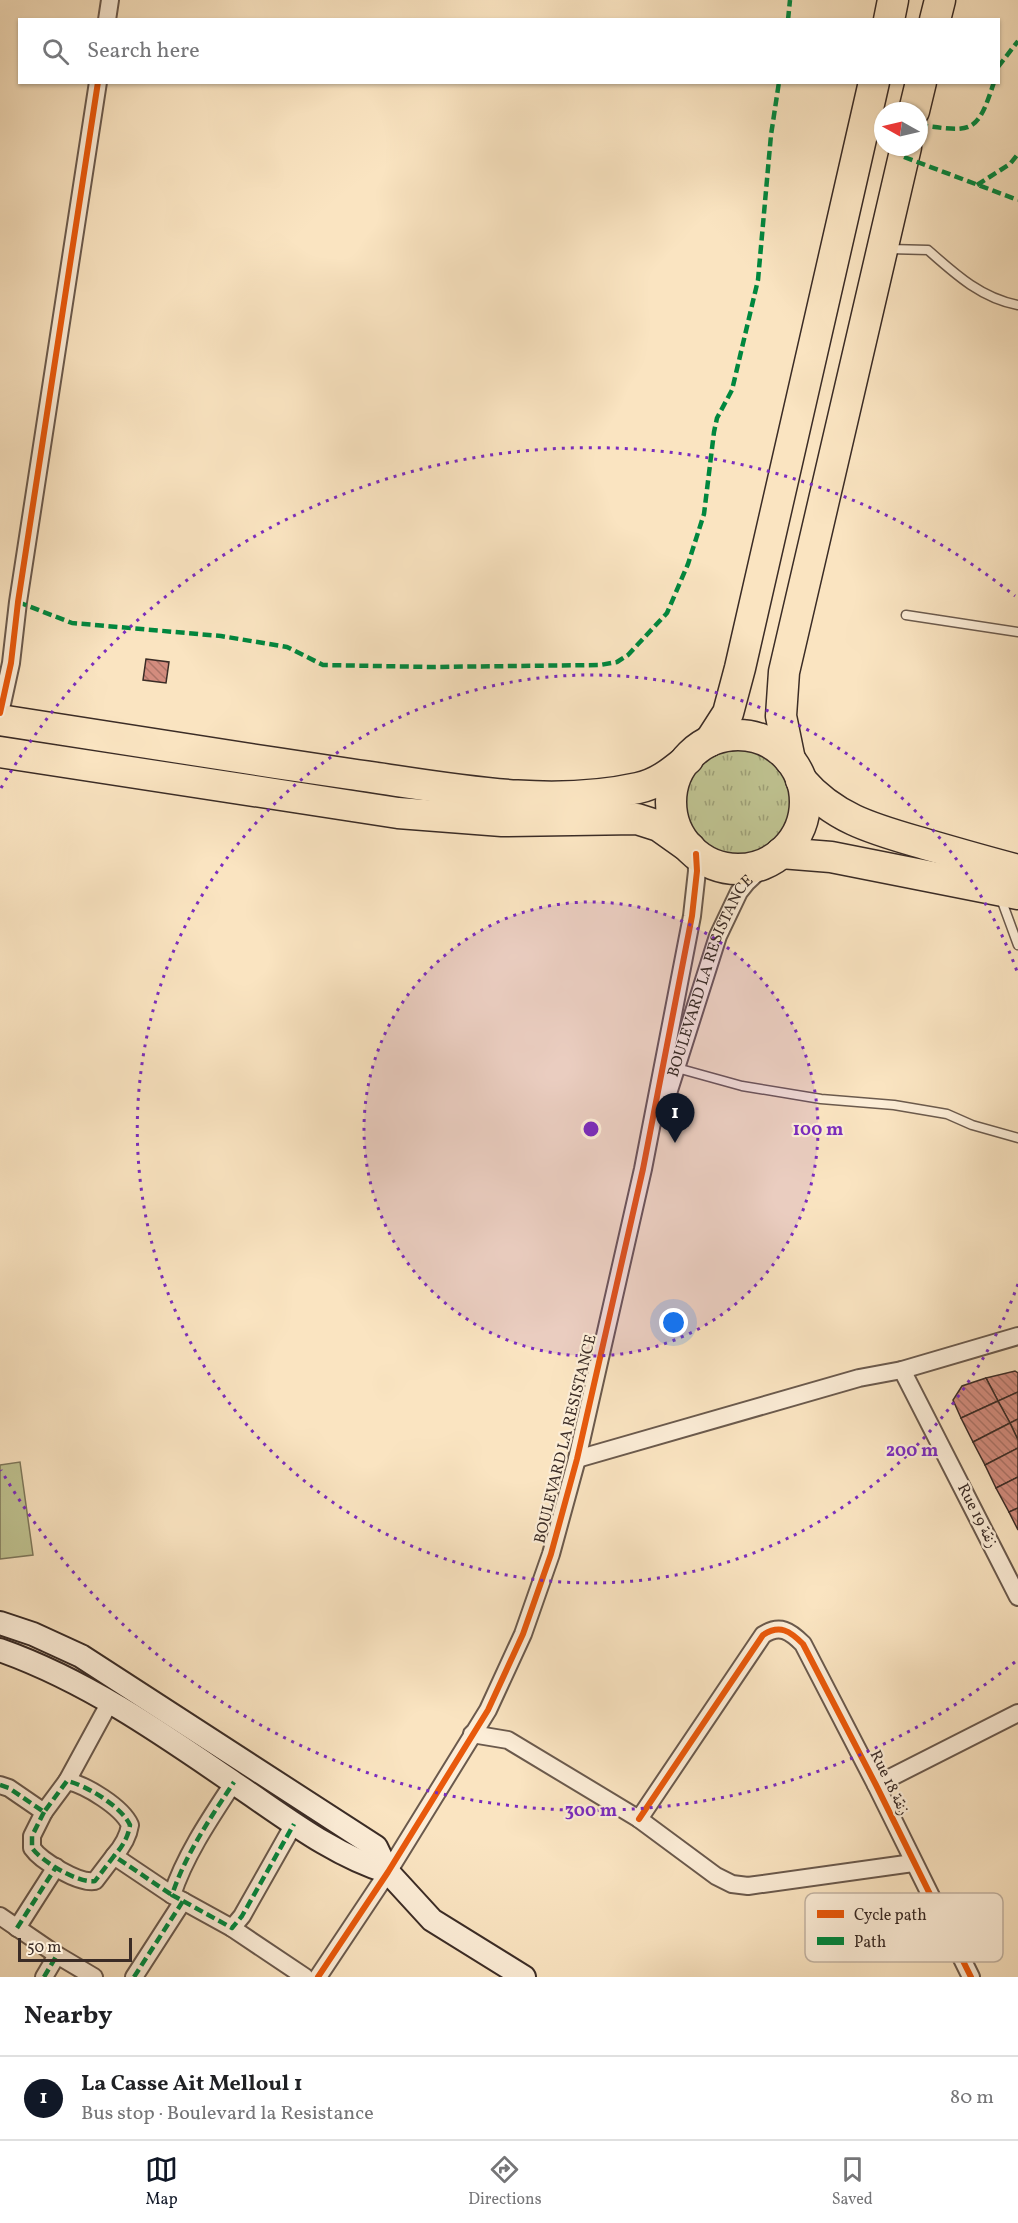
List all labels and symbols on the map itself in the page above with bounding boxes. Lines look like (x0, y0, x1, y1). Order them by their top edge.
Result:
north arrow (874, 102, 928, 156)
street label: BOULEVARD LA RESISTANCE (663, 870, 758, 1080)
pin: 1 (656, 1094, 694, 1143)
text: 100 m (793, 1118, 843, 1143)
centre of rings (581, 1119, 601, 1139)
your location (659, 1308, 688, 1337)
street label: BOULEVARD LA RESISTANCE (529, 1332, 603, 1546)
text: 200 m (886, 1439, 938, 1464)
street label: Rue 19 زنقة (951, 1480, 1003, 1552)
street label: Rue 18 زنقة (864, 1747, 914, 1819)
text: 300 m (565, 1799, 617, 1824)
legend (805, 1893, 1003, 1962)
text: Cycle path (854, 1905, 927, 1927)
text: Path (854, 1932, 886, 1954)
scale bar (18, 1935, 132, 1962)

